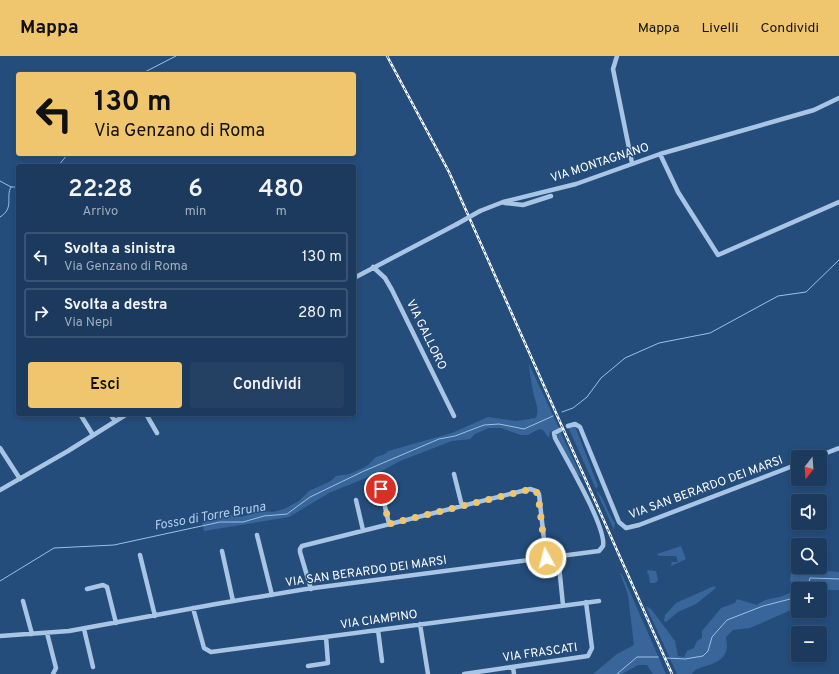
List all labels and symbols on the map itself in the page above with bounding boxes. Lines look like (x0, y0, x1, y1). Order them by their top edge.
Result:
street label: VIA MONTAGNANO (549, 139, 651, 187)
street label: VIA GALLORO (402, 297, 450, 373)
north arrow (791, 450, 827, 486)
street label: VIA SAN BERARDO DEI MARSI (627, 453, 785, 523)
pin (364, 472, 398, 506)
water label: Fosso di Torre Bruna (153, 499, 267, 535)
position arrow (525, 537, 567, 579)
street label: VIA SAN BERARDO DEI MARSI (284, 553, 448, 591)
street label: VIA CIAMPINO (339, 607, 419, 633)
street label: VIA FRASCATI (501, 640, 579, 666)

